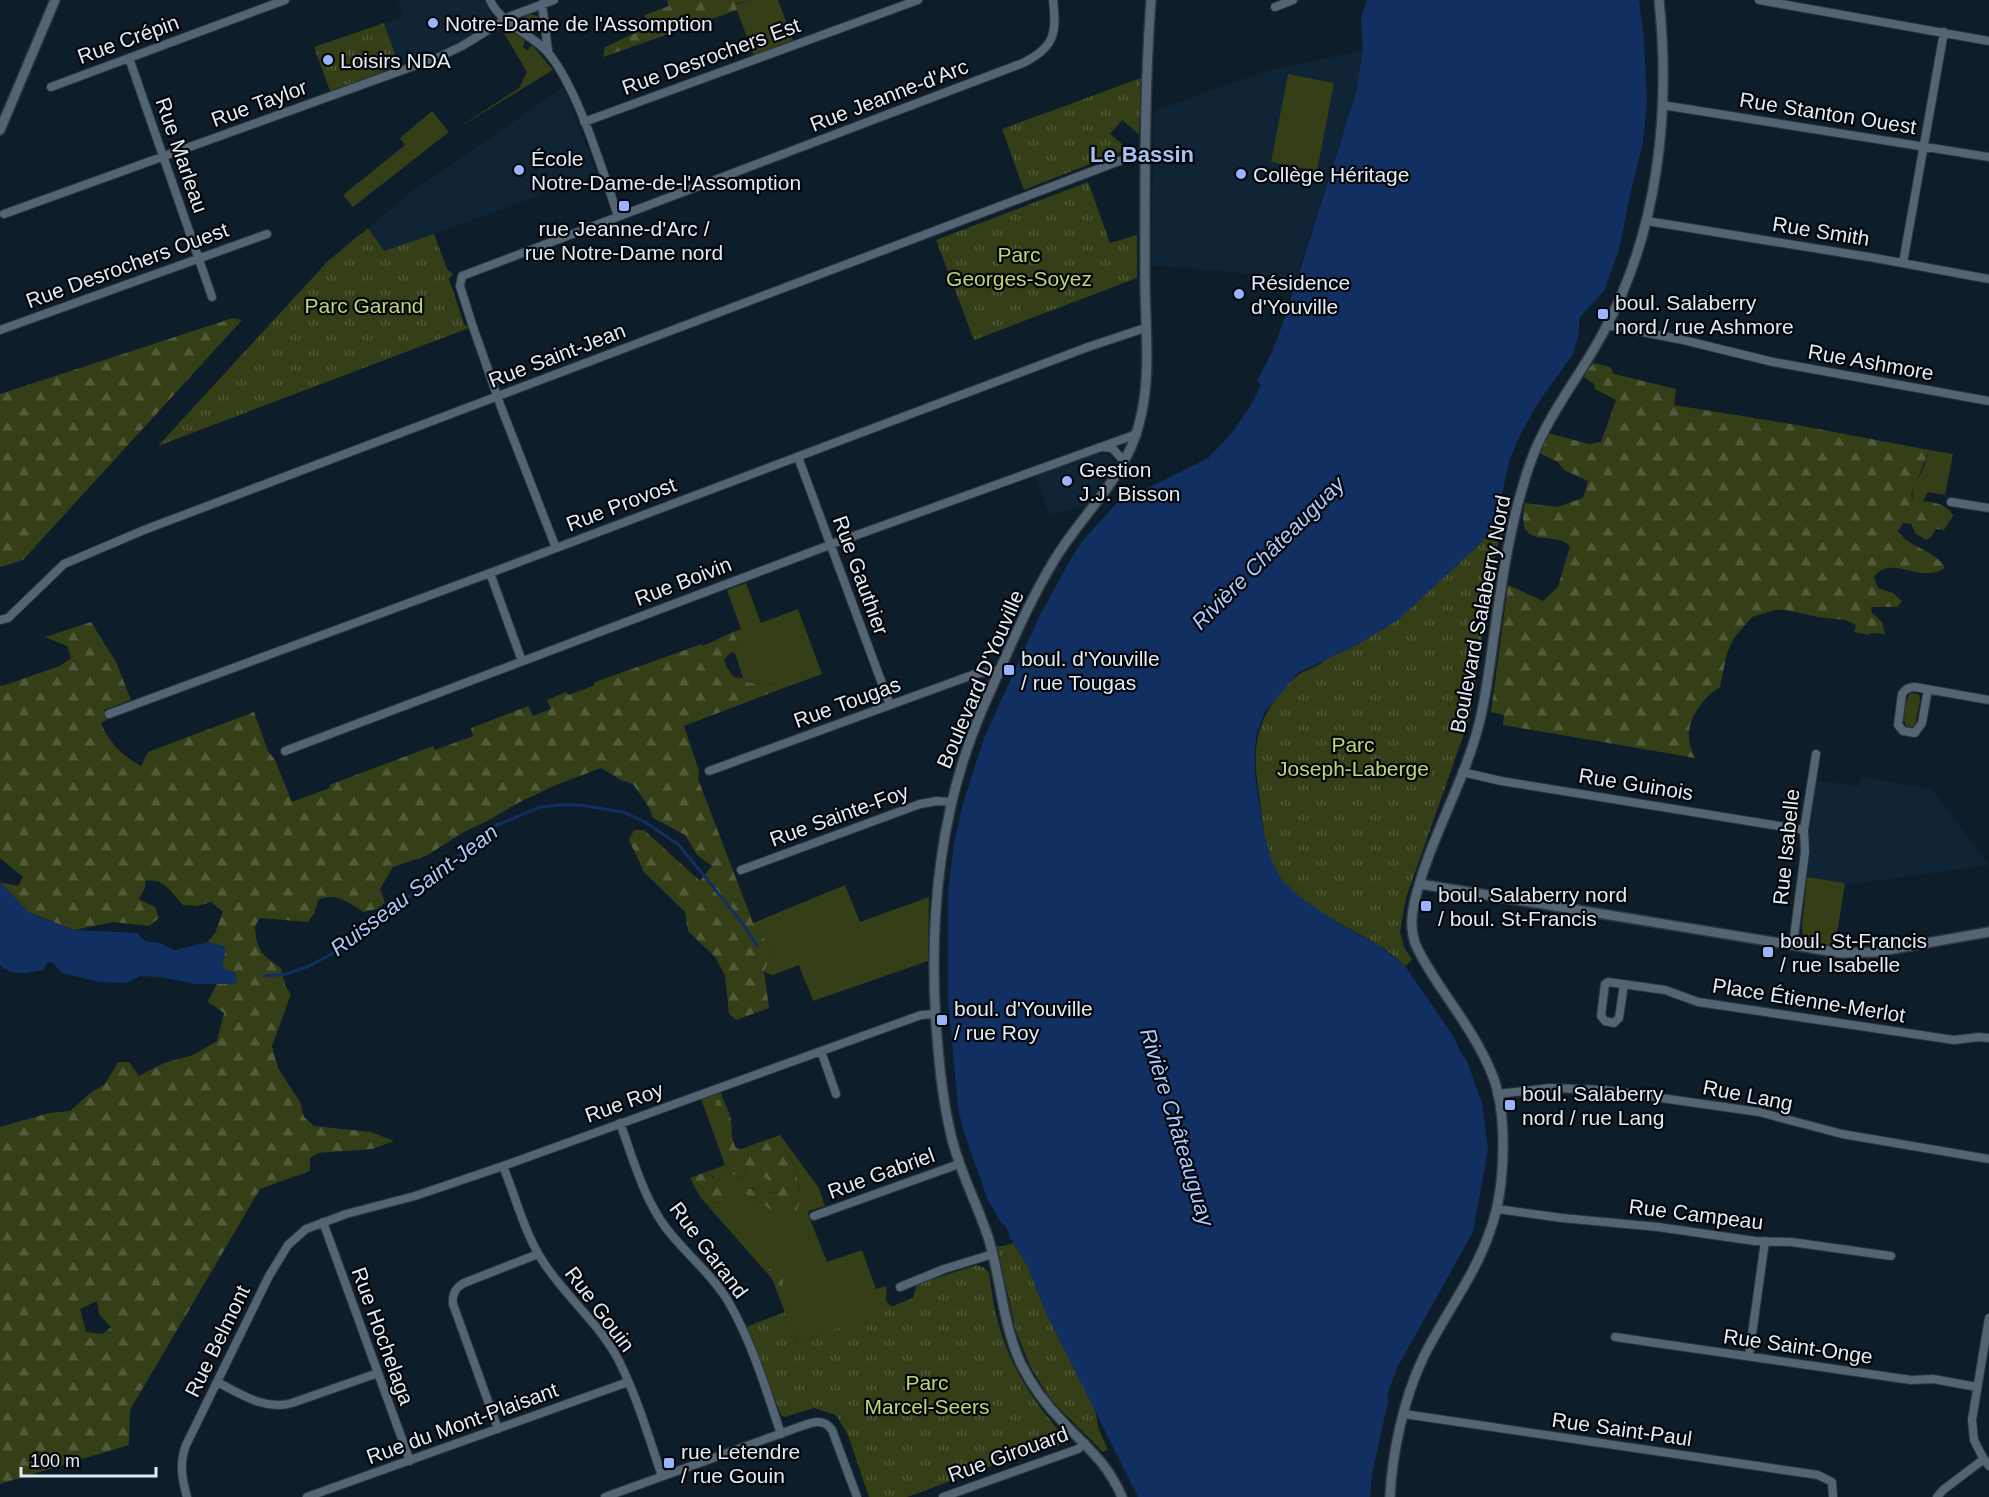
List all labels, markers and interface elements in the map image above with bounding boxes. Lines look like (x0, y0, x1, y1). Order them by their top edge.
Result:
street label: Rue Crépin (74, 10, 182, 68)
place label: Notre-Dame de l'Assomption (445, 12, 713, 35)
street label: Rue Desrochers Est (619, 13, 803, 99)
marker: Notre-Dame de l'Assomption (426, 16, 440, 30)
place label: Loisirs NDA (340, 49, 451, 72)
marker: Loisirs NDA (321, 53, 335, 67)
street label: Rue Jeanne-d'Arc (807, 54, 971, 136)
street label: Rue Taylor (208, 75, 310, 131)
street label: Rue Stanton Ouest (1738, 88, 1918, 138)
street label: Rue Marleau (152, 94, 212, 216)
district label: Le Bassin (1090, 142, 1194, 167)
place label: École Notre-Dame-de-l'Assomption (531, 147, 801, 194)
marker: École Notre-Dame-de-l'Assomption (512, 163, 526, 177)
place label: Collège Héritage (1253, 163, 1409, 186)
marker: Collège Héritage (1234, 167, 1248, 181)
marker: rue Jeanne-d'Arc / rue Notre-Dame nord (617, 199, 631, 213)
street label: Rue Smith (1771, 212, 1871, 250)
place label: rue Jeanne-d'Arc / rue Notre-Dame nord (525, 217, 723, 264)
street label: Rue Desrochers Ouest (23, 218, 231, 312)
park label: Parc Georges-Soyez (946, 243, 1092, 290)
place label: Résidence d'Youville (1251, 271, 1350, 318)
marker: Résidence d'Youville (1232, 287, 1246, 301)
place label: boul. Salaberry nord / rue Ashmore (1615, 291, 1794, 338)
park label: Parc Garand (304, 294, 424, 317)
marker: boul. Salaberry nord / rue Ashmore (1596, 307, 1610, 321)
street label: Rue Saint-Jean (485, 318, 629, 392)
street label: Rue Ashmore (1806, 340, 1936, 384)
place label: Gestion J.J. Bisson (1079, 458, 1181, 505)
water label: Rivière Châteauguay (1187, 470, 1351, 634)
street label: Rue Provost (563, 473, 679, 535)
marker: Gestion J.J. Bisson (1060, 474, 1074, 488)
street label: Boulevard Salaberry Nord (1446, 493, 1514, 735)
street label: Rue Gauthier (829, 512, 893, 638)
street label: Rue Boivin (631, 552, 735, 610)
street label: Boulevard D'Youville (932, 587, 1028, 771)
place label: boul. d'Youville / rue Tougas (1021, 647, 1160, 694)
marker: boul. d'Youville / rue Tougas (1002, 663, 1016, 677)
street label: Rue Tougas (791, 672, 903, 732)
park label: Parc Joseph-Laberge (1277, 733, 1429, 780)
street label: Rue Guinois (1577, 764, 1695, 804)
street label: Rue Sainte-Foy (767, 779, 912, 851)
street label: Rue Isabelle (1768, 788, 1804, 906)
water label: Ruisseau Saint-Jean (325, 819, 503, 961)
place label: boul. Salaberry nord / boul. St-Francis (1438, 883, 1627, 930)
marker: boul. Salaberry nord / boul. St-Francis (1419, 899, 1433, 913)
place label: boul. St-Francis / rue Isabelle (1780, 929, 1927, 976)
marker: boul. St-Francis / rue Isabelle (1761, 945, 1775, 959)
street label: Place Étienne-Merlot (1711, 973, 1907, 1027)
place label: boul. d'Youville / rue Roy (954, 997, 1093, 1044)
marker: boul. d'Youville / rue Roy (935, 1013, 949, 1027)
water label: Rivière Châteauguay (1135, 1025, 1220, 1231)
street label: Rue Lang (1701, 1075, 1795, 1115)
street label: Rue Roy (582, 1077, 667, 1127)
place label: boul. Salaberry nord / rue Lang (1522, 1082, 1664, 1129)
marker: boul. Salaberry nord / rue Lang (1503, 1098, 1517, 1112)
street label: Rue Gabriel (824, 1143, 938, 1203)
street label: Rue Campeau (1627, 1194, 1765, 1234)
street label: Rue Garand (665, 1197, 753, 1303)
street label: Rue Gouin (561, 1262, 639, 1356)
street label: Rue Hochelaga (347, 1264, 419, 1408)
street label: Rue Belmont (180, 1281, 254, 1401)
street label: Rue Saint-Onge (1722, 1324, 1874, 1368)
park label: Parc Marcel-Seers (865, 1371, 989, 1418)
street label: Rue du Mont-Plaisant (363, 1378, 561, 1468)
street label: Rue Saint-Paul (1550, 1408, 1694, 1450)
street label: Rue Girouard (945, 1422, 1071, 1486)
scale bar (21, 1440, 156, 1478)
place label: rue Letendre / rue Gouin (681, 1440, 800, 1487)
text: 100 m (30, 1451, 80, 1471)
marker: rue Letendre / rue Gouin (662, 1456, 676, 1470)

